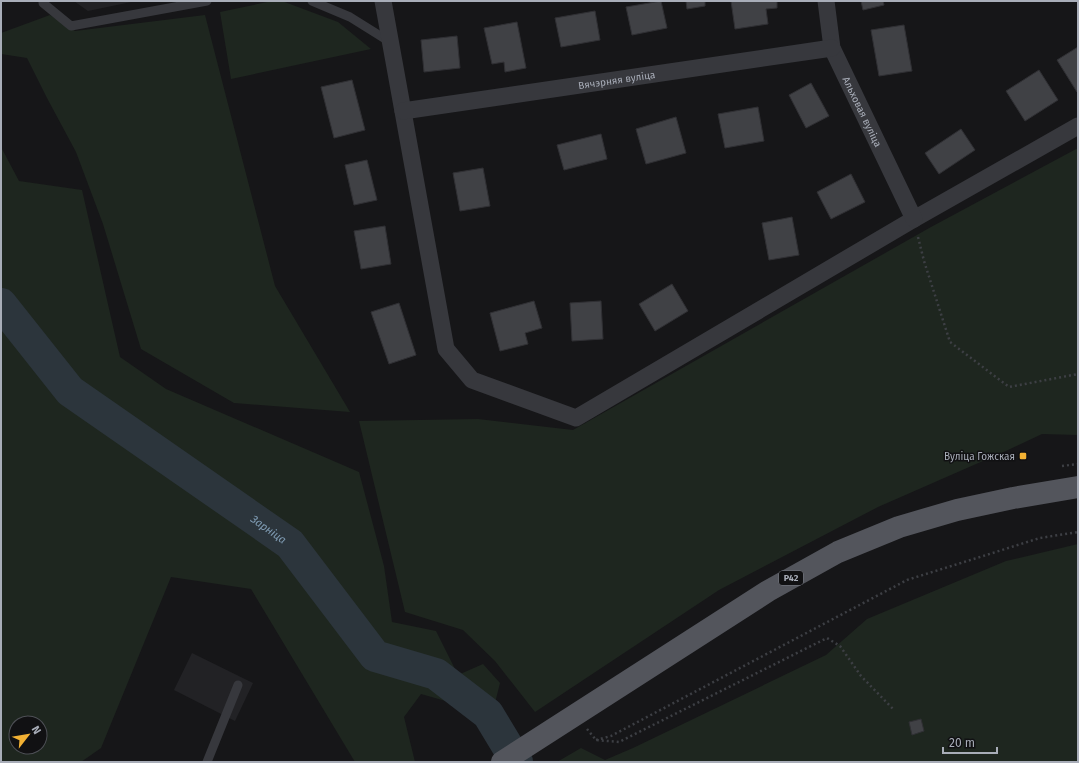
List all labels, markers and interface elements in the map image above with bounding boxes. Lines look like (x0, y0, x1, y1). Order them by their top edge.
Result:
street label: Вячэрняя вуліца (578, 69, 656, 92)
street label: Альховая вуліца (840, 75, 884, 149)
place label: Вуліца Гожская (944, 450, 1015, 463)
marker: Вуліца Гожская (1018, 451, 1028, 461)
water label: Зарніца (247, 512, 289, 546)
road number: Р42 (779, 571, 803, 585)
north arrow (8, 715, 48, 755)
text: N (29, 724, 44, 737)
scale bar (943, 729, 997, 755)
text: 20 m (949, 736, 975, 750)

